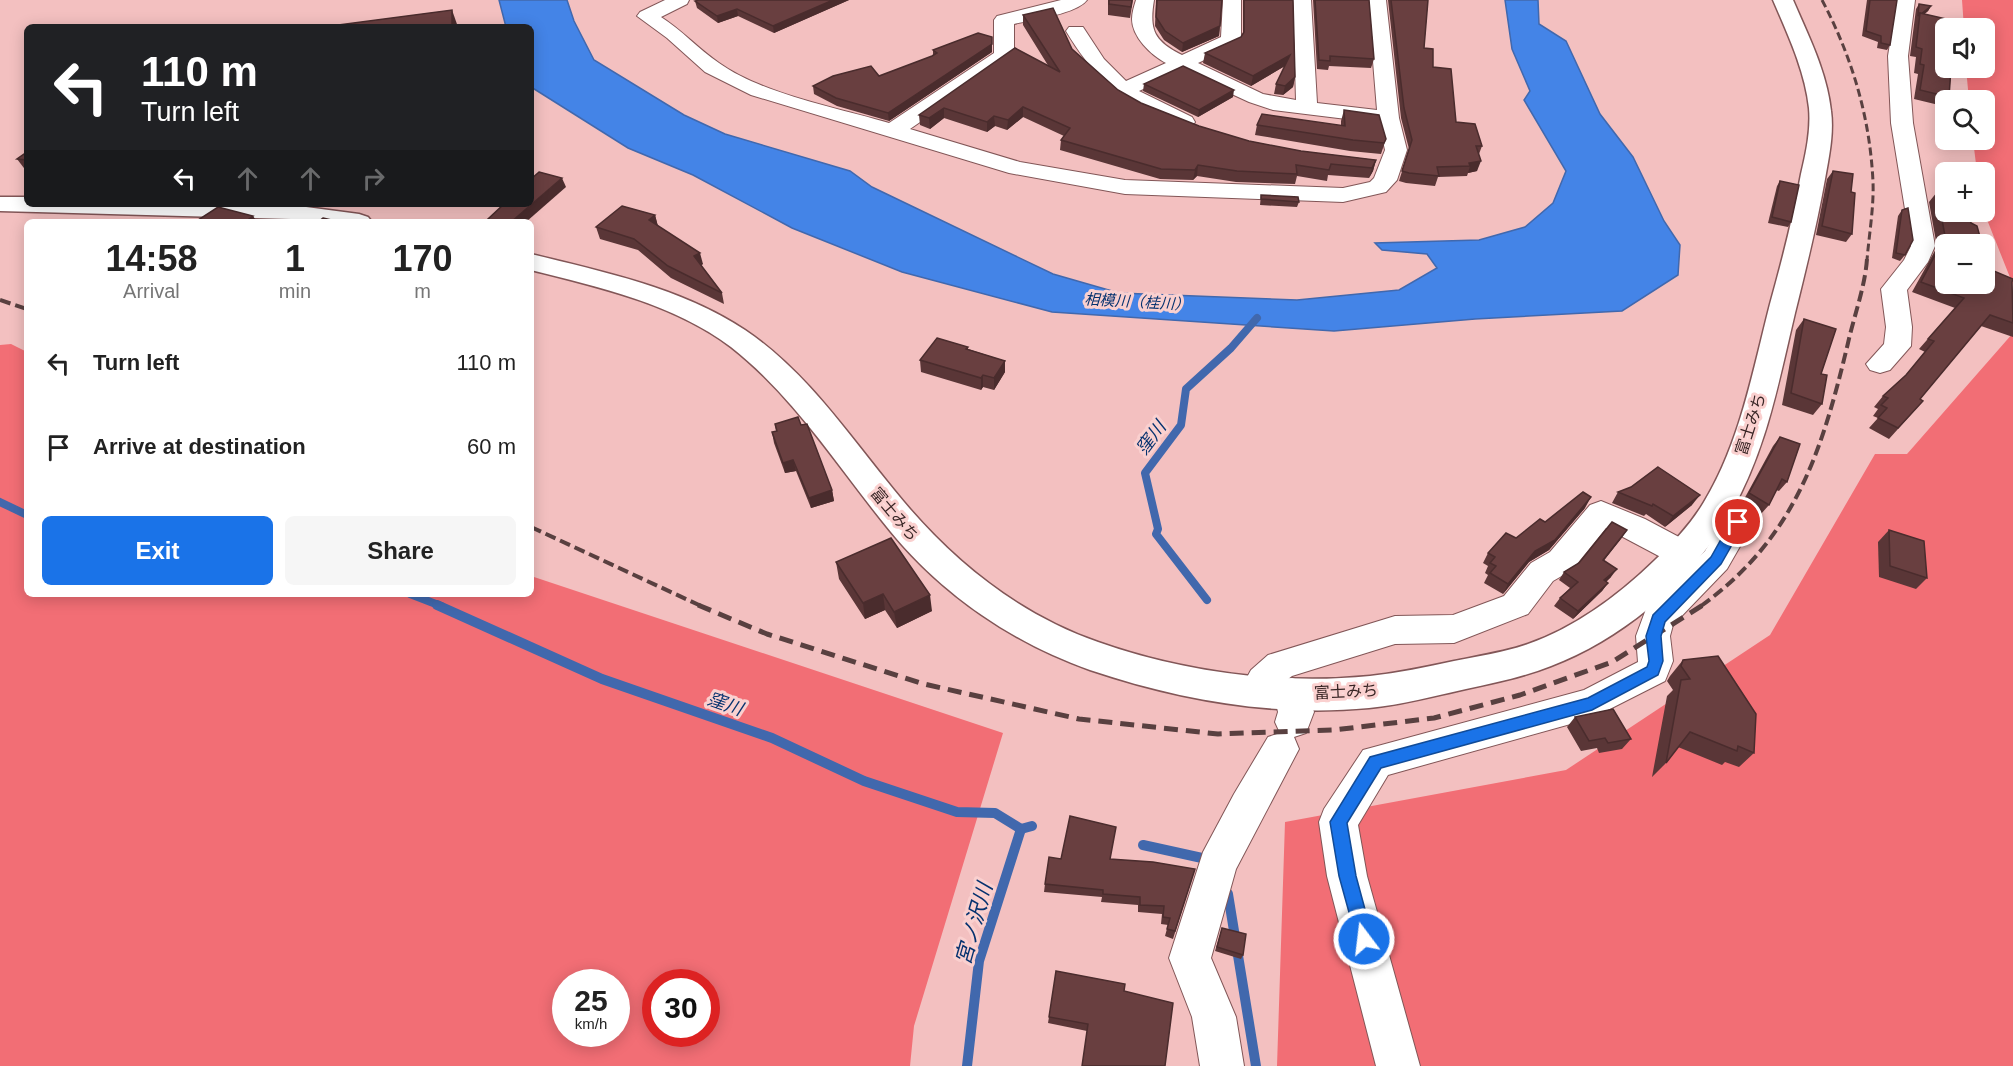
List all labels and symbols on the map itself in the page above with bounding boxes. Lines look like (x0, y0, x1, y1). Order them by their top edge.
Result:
water label: 相模川（桂川） (1084, 290, 1190, 313)
street label: 富士みち (1733, 391, 1768, 457)
water label: 窪川 (1132, 416, 1171, 458)
street label: 富士みち (868, 484, 922, 544)
pin (1712, 496, 1763, 547)
street label: 富士みち (1314, 681, 1378, 702)
water label: 窪川 (705, 689, 747, 720)
water label: 宮ノ沢川 (951, 878, 997, 967)
position arrow (1332, 907, 1396, 971)
speed limit sign: 30 (642, 969, 720, 1047)

